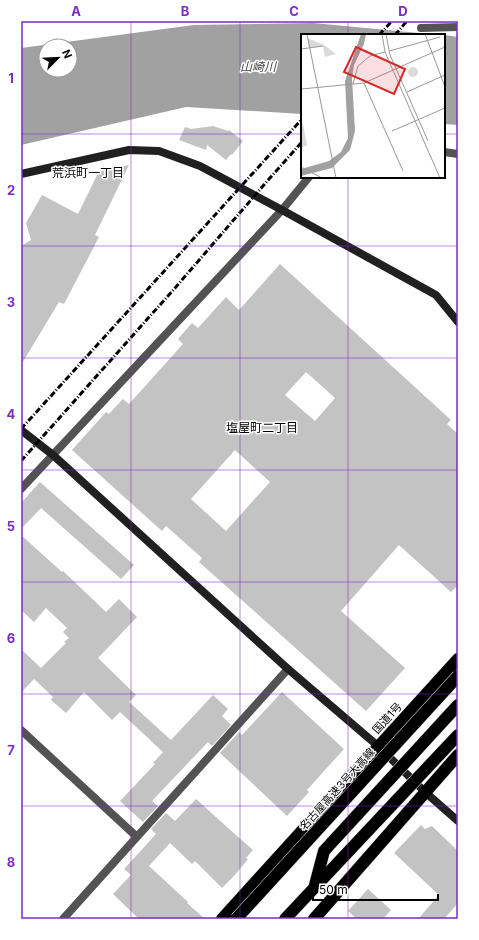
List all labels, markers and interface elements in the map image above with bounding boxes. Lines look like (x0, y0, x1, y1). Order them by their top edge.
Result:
text: A (71, 3, 81, 19)
text: B (181, 3, 190, 19)
text: C (289, 3, 299, 19)
text: D (398, 3, 408, 19)
inset map (301, 34, 445, 178)
north arrow (38, 38, 78, 78)
text: N (59, 47, 75, 61)
water label: 山崎川 (240, 59, 278, 74)
text: 1 (8, 70, 14, 86)
district label: 荒浜町一丁目 (52, 165, 124, 180)
text: 2 (7, 182, 15, 198)
text: 3 (7, 294, 15, 310)
text: 4 (7, 406, 16, 422)
district label: 塩屋町二丁目 (226, 420, 298, 435)
text: 5 (7, 518, 15, 534)
text: 6 (7, 630, 15, 646)
street label: 国道1号 (369, 699, 405, 737)
text: 7 (7, 742, 15, 758)
street label: 名古屋高速3号大高線 (296, 745, 378, 833)
text: 8 (7, 854, 15, 870)
scale bar (313, 876, 438, 902)
text: 50 m (319, 882, 348, 897)

